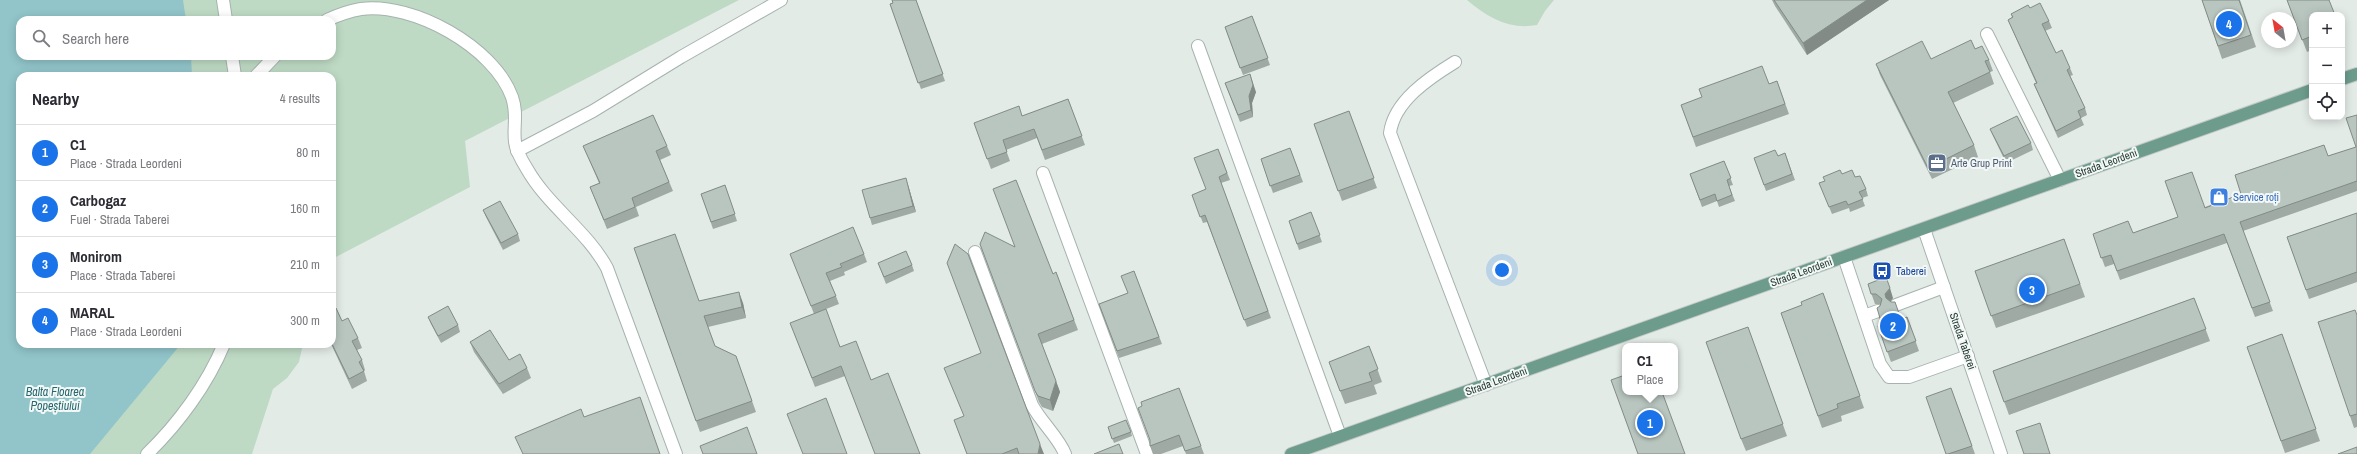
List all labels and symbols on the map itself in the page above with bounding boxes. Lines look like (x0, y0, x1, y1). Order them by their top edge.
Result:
pin: 4 (2216, 9, 2242, 39)
north arrow (2261, 12, 2297, 48)
street label: Strada Leordeni (2073, 145, 2139, 181)
office icon: Arte Grup Print (1926, 152, 1948, 174)
place label: Arte Grup Print (1950, 156, 2012, 170)
shop icon: Service roți (2208, 186, 2230, 208)
place label: Service roți (2233, 190, 2279, 204)
street label: Strada Leordeni (1768, 254, 1834, 290)
your location (1492, 260, 1512, 280)
bus stop icon: Taberei (1871, 260, 1893, 282)
place label: Taberei (1896, 264, 1926, 278)
pin: 3 (2019, 275, 2045, 305)
pin: 2 (1880, 311, 1906, 341)
street label: Strada Taberei (1947, 311, 1979, 371)
street label: Strada Leordeni (1463, 363, 1529, 399)
water label: Balta Floarea Popeștiului (26, 384, 85, 414)
pin: 1 (1637, 408, 1663, 438)

